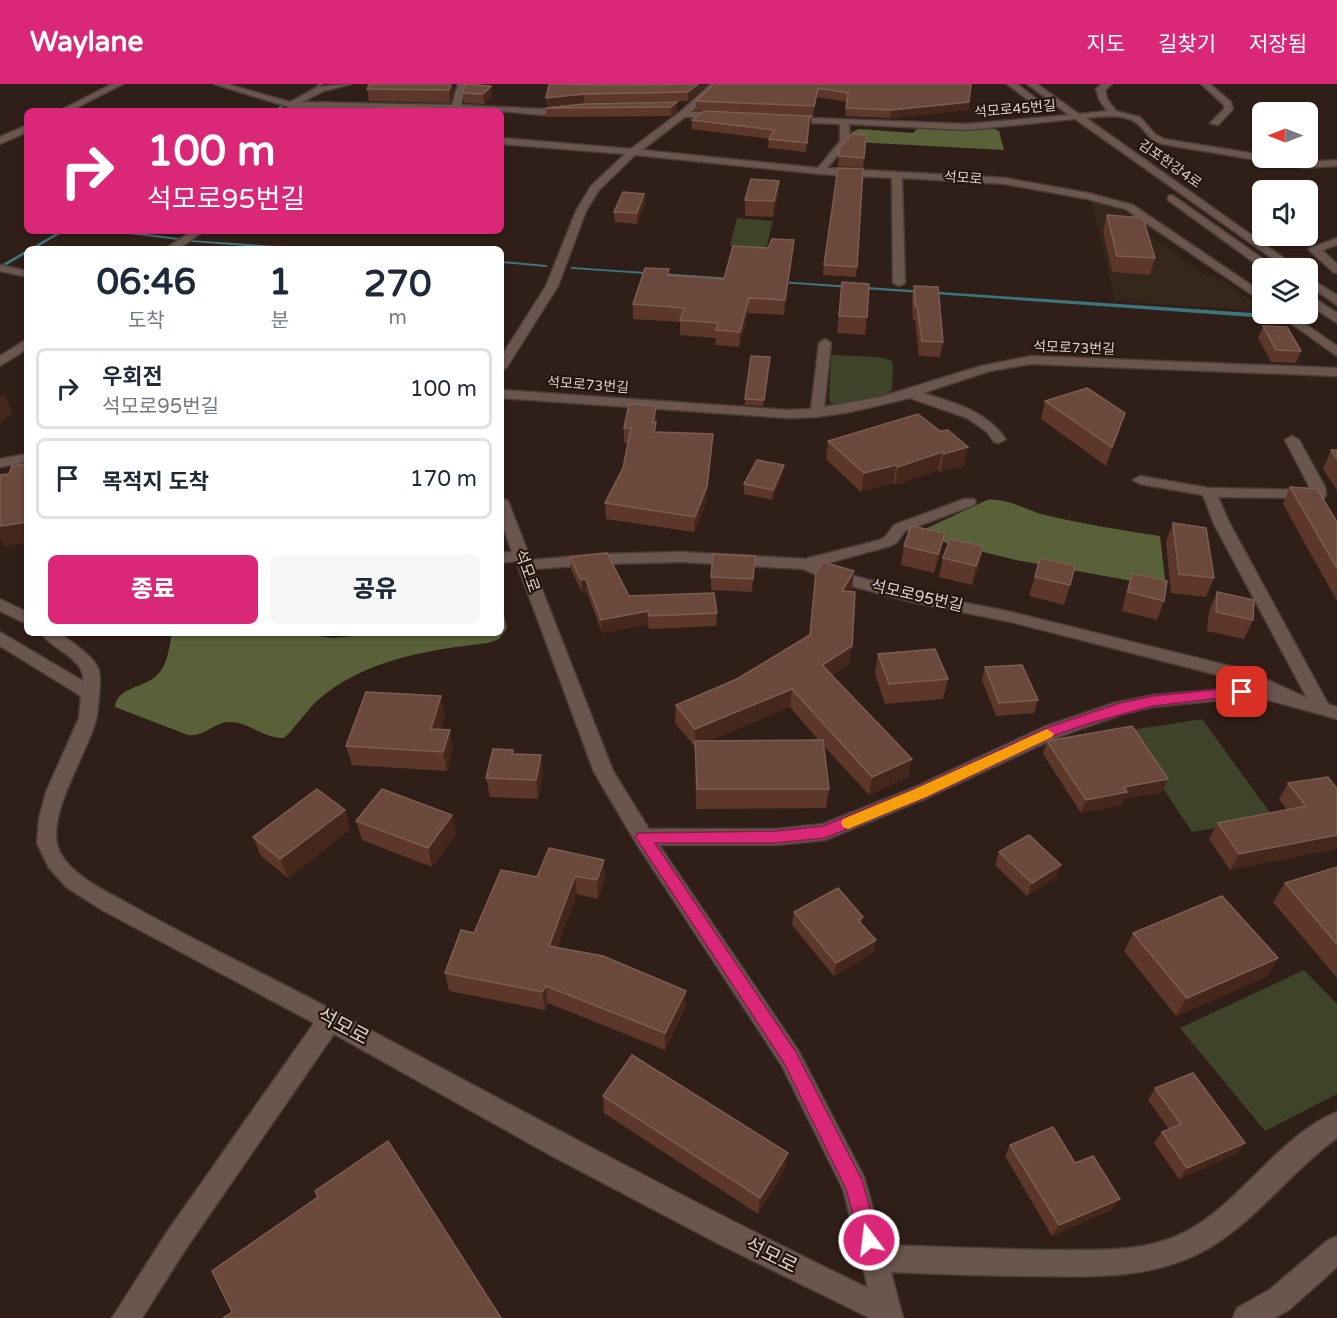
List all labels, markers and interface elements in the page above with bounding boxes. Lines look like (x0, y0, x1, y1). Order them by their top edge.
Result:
text: Waylane (30, 25, 143, 59)
text: 지도 (1086, 32, 1125, 57)
text: 길찾기 (1158, 32, 1216, 57)
text: 저장됨 (1249, 32, 1307, 57)
street label: 석모로45번길 (973, 97, 1057, 121)
north arrow (1252, 102, 1318, 168)
map controls (1252, 102, 1318, 324)
text: 100 m (147, 126, 276, 177)
icon: right (48, 132, 126, 210)
street label: 김포한강4로 (1135, 136, 1205, 192)
street label: 석모로 (943, 168, 983, 188)
button: sound (1252, 180, 1318, 246)
text: 석모로95번길 (147, 183, 305, 216)
button: layers (1252, 258, 1318, 324)
text: 06:46 (96, 261, 196, 304)
text: 1 (269, 261, 291, 304)
text: 270 (364, 263, 432, 306)
text: m (388, 306, 407, 330)
text: 도착 (128, 309, 165, 333)
text: 분 (271, 309, 289, 333)
street label: 석모로73번길 (1033, 338, 1115, 358)
text: 우회전 (102, 364, 163, 390)
icon: right (51, 372, 84, 405)
street label: 석모로73번길 (547, 374, 629, 396)
text: 100 m (410, 376, 477, 402)
text: 석모로95번길 (102, 395, 219, 419)
icon: arrive (51, 462, 84, 495)
text: 170 m (410, 466, 477, 492)
text: 목적지 도착 (102, 469, 209, 495)
street label: 석모로 (510, 547, 544, 595)
button: 종료 (48, 555, 258, 624)
button: 공유 (270, 555, 480, 624)
street label: 석모로95번길 (869, 576, 965, 616)
pin (1216, 666, 1267, 717)
icon: arrive (1225, 675, 1258, 708)
street label: 석모로 (313, 1003, 373, 1051)
position arrow (837, 1208, 901, 1272)
street label: 석모로 (741, 1233, 801, 1279)

